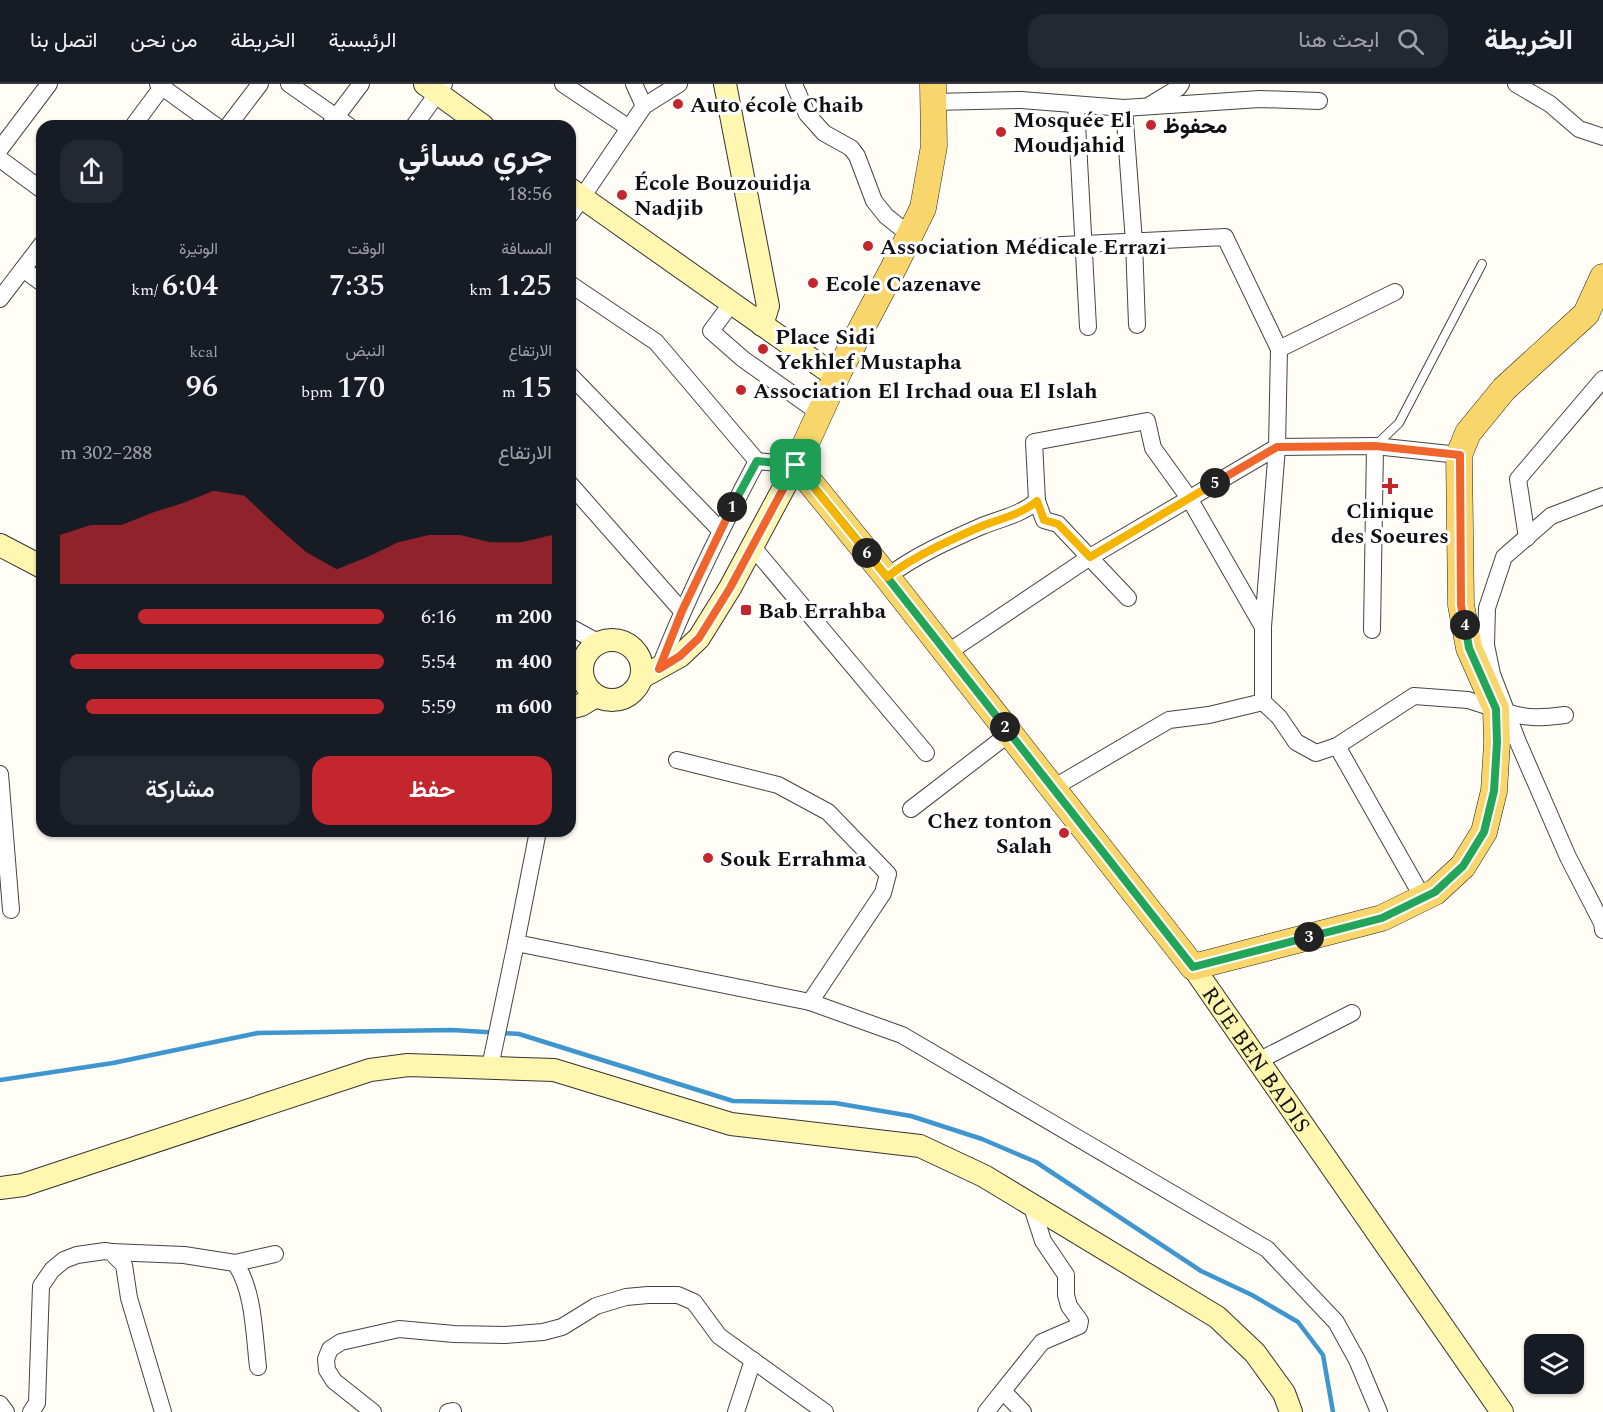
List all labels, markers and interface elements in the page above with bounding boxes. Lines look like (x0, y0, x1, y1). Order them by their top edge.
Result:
search box (1028, 14, 1448, 68)
text: الخريطة (1484, 19, 1573, 62)
text: ابحث هنا (1298, 24, 1379, 57)
text: اتصل بنا (30, 25, 97, 57)
text: من نحن (130, 25, 198, 57)
text: الخريطة (231, 25, 295, 57)
text: الرئيسية (328, 25, 396, 57)
icon: search (1394, 25, 1427, 58)
place label: Auto école Chaib (690, 89, 863, 122)
marker: Auto école Chaib (671, 97, 685, 111)
place label: Mosquée El Moudjahid (1013, 104, 1132, 162)
place label: محفوظ (1163, 110, 1228, 143)
marker: محفوظ (1144, 118, 1158, 132)
marker: Mosquée El Moudjahid (994, 125, 1008, 139)
text: جري مسائي (398, 131, 552, 181)
button: share (60, 140, 123, 203)
place label: École Bouzouidja Nadjib (634, 167, 811, 225)
text: 18:56 (507, 179, 552, 209)
marker: École Bouzouidja Nadjib (615, 188, 629, 202)
place label: Association Médicale Errazi (880, 231, 1167, 264)
text: الوتيرة (179, 237, 218, 261)
text: الوقت (347, 237, 385, 261)
text: المسافة (501, 237, 552, 261)
marker: Association Médicale Errazi (861, 239, 875, 253)
text: 6:04 (162, 263, 218, 309)
text: 7:35 (329, 263, 385, 309)
text: 1.25 (496, 263, 552, 309)
place label: Ecole Cazenave (825, 268, 981, 301)
marker: Ecole Cazenave (806, 276, 820, 290)
text: /km (131, 278, 162, 302)
text: km (469, 278, 496, 302)
place label: Place Sidi Yekhlef Mustapha (775, 321, 962, 379)
text: النبض (345, 339, 385, 363)
text: الارتفاع (509, 339, 552, 363)
text: kcal (189, 340, 218, 364)
marker: Place Sidi Yekhlef Mustapha (756, 342, 770, 356)
text: 96 (186, 364, 218, 410)
text: 170 (337, 365, 385, 411)
text: 15 (520, 365, 552, 411)
place label: Association El Irchad oua El Islah (753, 375, 1098, 408)
text: bpm (301, 380, 337, 404)
text: m (502, 380, 520, 404)
marker: Association El Irchad oua El Islah (734, 383, 748, 397)
text: 288–302 m (60, 438, 152, 468)
text: الارتفاع (498, 438, 552, 468)
pin (770, 439, 821, 490)
icon: arrive (779, 448, 812, 481)
pin: 5 (1200, 468, 1230, 498)
text: 5 (1211, 471, 1219, 495)
marker: Clinique des Soeures (1381, 477, 1399, 495)
pin: 1 (717, 492, 747, 522)
text: 1 (728, 495, 736, 519)
place label: Clinique des Soeures (1331, 495, 1449, 553)
pin: 6 (852, 538, 882, 568)
text: 6 (863, 541, 871, 565)
place label: Bab Errahba (758, 595, 887, 628)
text: 6:16 (421, 602, 456, 632)
text: 200 m (495, 602, 552, 632)
marker: Bab Errahba (739, 603, 753, 617)
pin: 4 (1450, 610, 1480, 640)
text: 4 (1461, 613, 1469, 637)
text: 5:54 (421, 647, 456, 677)
text: 400 m (495, 647, 552, 677)
text: 5:59 (421, 692, 456, 722)
text: 600 m (495, 692, 552, 722)
pin: 2 (990, 712, 1020, 742)
text: 2 (1001, 715, 1009, 739)
button: مشاركة (60, 756, 300, 825)
button: حفظ (312, 756, 552, 825)
place label: Chez tonton Salah (927, 805, 1052, 863)
marker: Chez tonton Salah (1057, 826, 1071, 840)
place label: Souk Errahma (720, 843, 867, 876)
marker: Souk Errahma (701, 851, 715, 865)
pin: 3 (1294, 922, 1324, 952)
text: 3 (1305, 925, 1313, 949)
street label: RUE BEN BADIS (1193, 980, 1318, 1140)
map controls (1524, 1334, 1584, 1394)
button: layers (1524, 1334, 1584, 1394)

